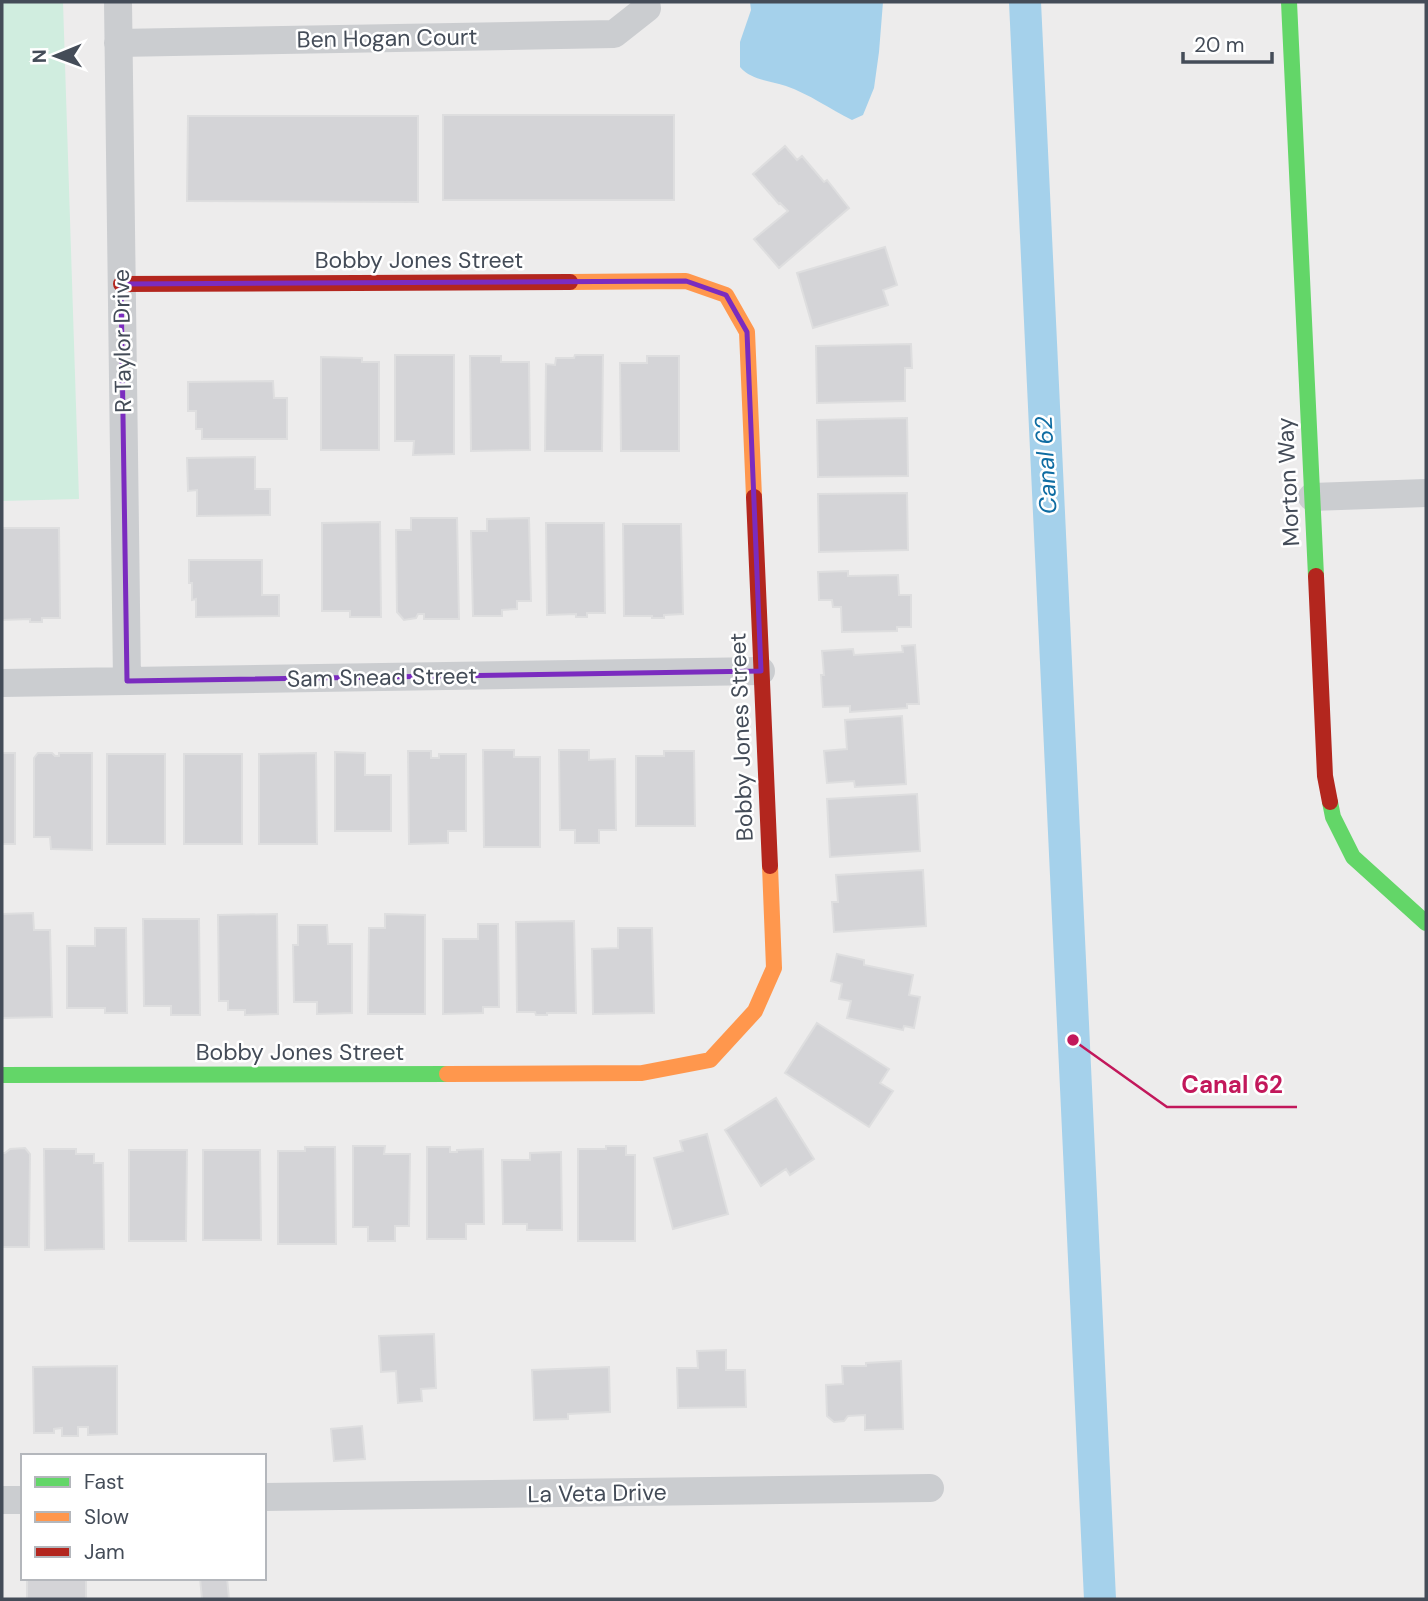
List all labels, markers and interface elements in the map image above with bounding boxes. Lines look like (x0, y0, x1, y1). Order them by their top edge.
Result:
north arrow (21, 21, 91, 91)
street label: Ben Hogan Court (296, 21, 478, 55)
scale bar (1183, 21, 1272, 65)
text: 20 m (1194, 31, 1245, 59)
text: N (27, 49, 52, 63)
street label: Bobby Jones Street (315, 245, 523, 275)
street label: R Taylor Drive (106, 269, 138, 413)
water label: Canal 62 (1027, 415, 1064, 515)
street label: Morton Way (1270, 416, 1306, 547)
street label: Bobby Jones Street (722, 632, 760, 842)
street label: Sam Snead Street (287, 660, 477, 694)
street label: Bobby Jones Street (196, 1037, 404, 1067)
callout: Canal 62 (1167, 1062, 1297, 1107)
text: Canal 62 (1181, 1069, 1283, 1100)
legend (21, 1454, 266, 1580)
text: Fast (84, 1468, 124, 1496)
street label: La Veta Drive (527, 1477, 667, 1509)
text: Slow (84, 1503, 129, 1531)
text: Jam (84, 1538, 125, 1566)

